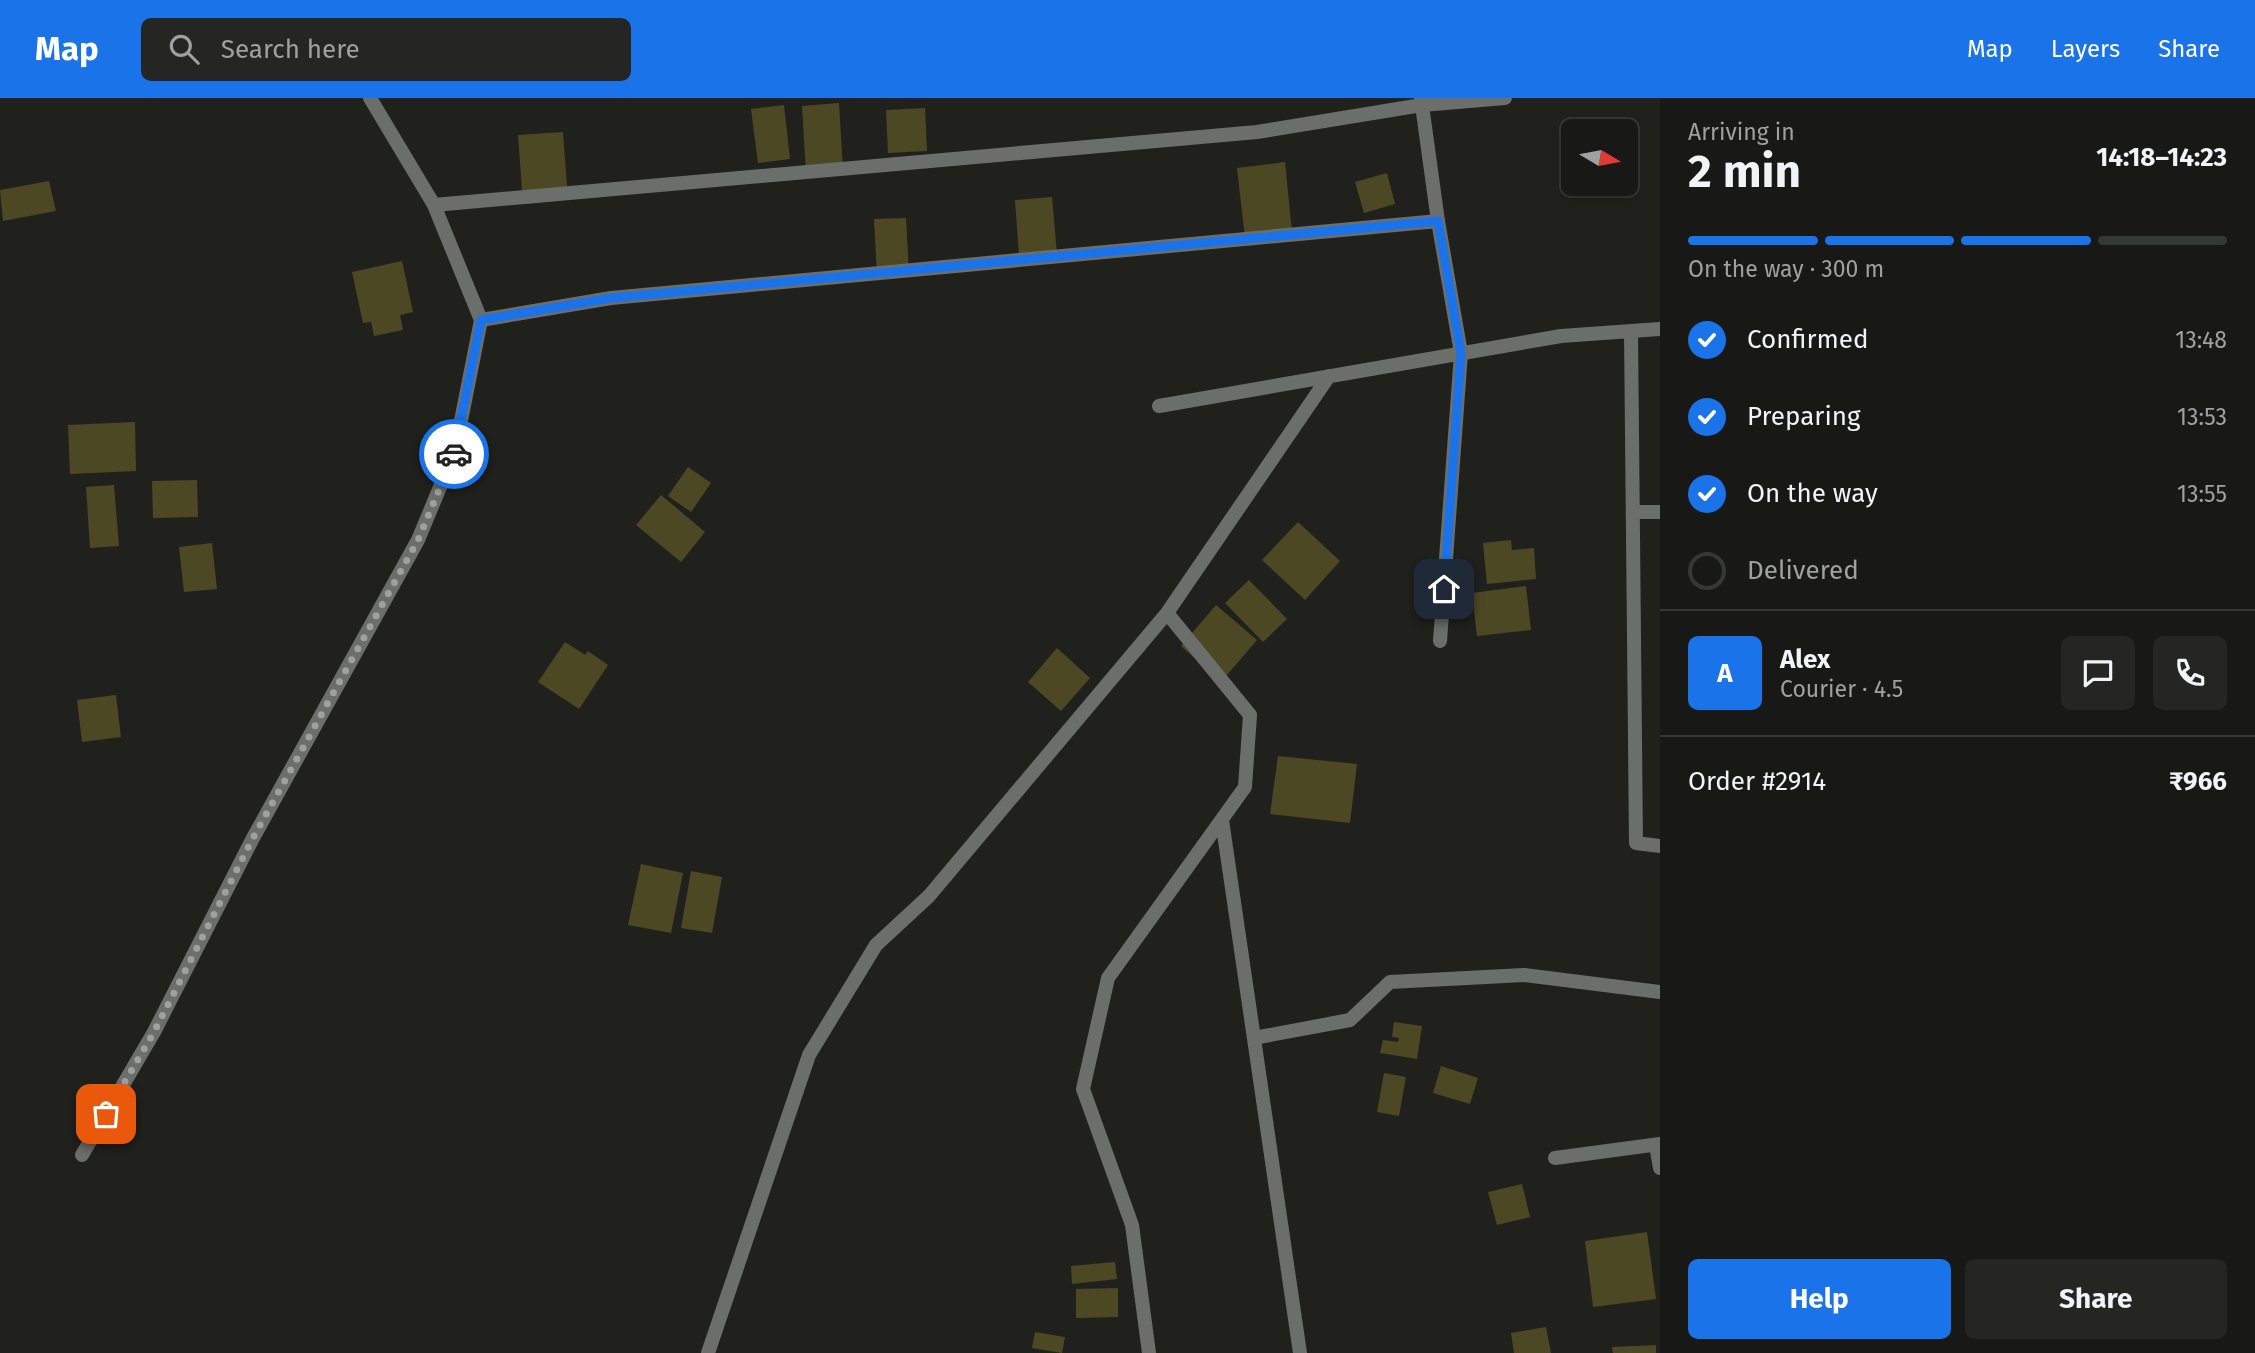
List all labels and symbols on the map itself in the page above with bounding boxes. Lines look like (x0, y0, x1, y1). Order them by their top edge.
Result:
north arrow (1561, 119, 1638, 196)
courier (419, 419, 489, 489)
pin (1414, 559, 1474, 619)
pin (76, 1084, 136, 1144)

